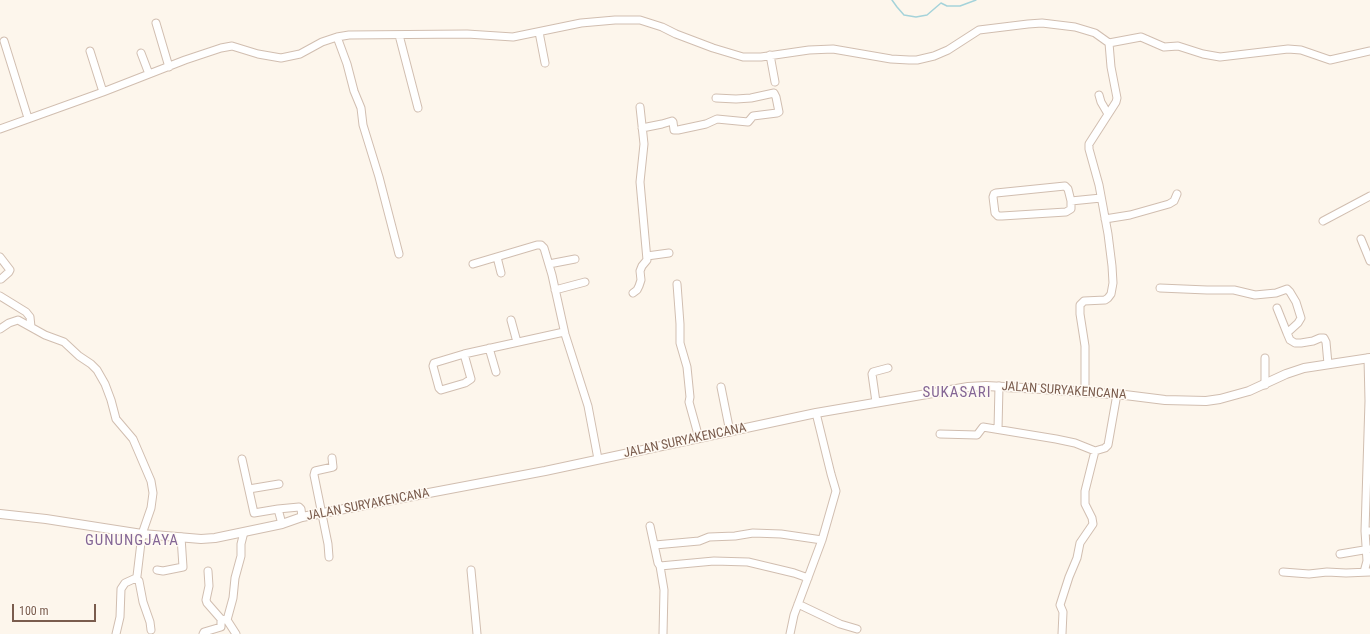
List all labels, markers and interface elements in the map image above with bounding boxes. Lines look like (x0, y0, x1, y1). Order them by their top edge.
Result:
street label: JALAN SURYAKENCANA (1001, 379, 1127, 403)
district label: SUKASARI (922, 384, 992, 402)
street label: JALAN SURYAKENCANA (622, 420, 748, 462)
street label: JALAN SURYAKENCANA (305, 485, 431, 525)
district label: GUNUNGJAYA (85, 532, 179, 550)
scale bar (14, 596, 98, 622)
text: 100 m (19, 604, 49, 618)

